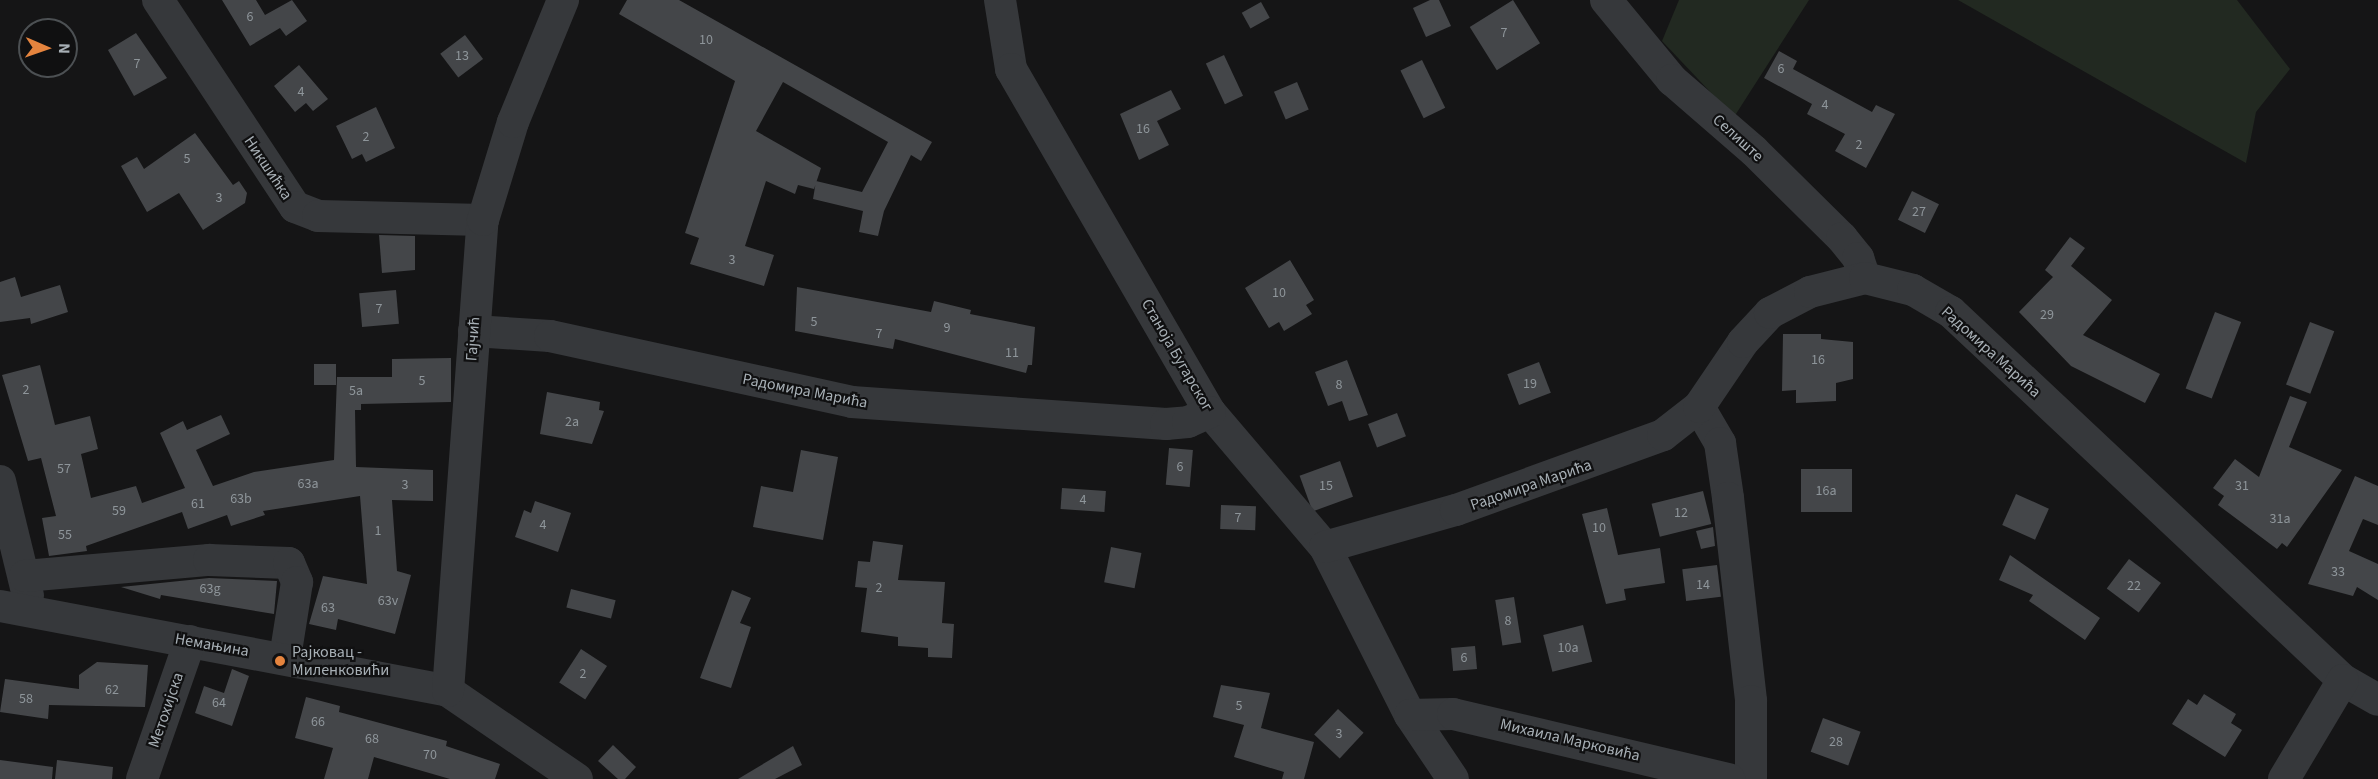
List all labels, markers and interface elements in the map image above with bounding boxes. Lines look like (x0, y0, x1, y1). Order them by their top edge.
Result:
house number: 6 (247, 9, 253, 25)
north arrow (18, 18, 78, 78)
house number: 7 (1501, 25, 1507, 41)
house number: 10 (699, 32, 713, 48)
text: N (53, 43, 75, 54)
house number: 13 (455, 48, 469, 64)
house number: 7 (134, 56, 140, 72)
house number: 6 (1778, 61, 1784, 77)
house number: 4 (298, 84, 304, 100)
house number: 4 (1822, 97, 1828, 113)
street label: Селиште (1709, 110, 1767, 166)
house number: 16 (1136, 121, 1150, 137)
house number: 2 (363, 129, 369, 145)
street label: Никшићка (240, 132, 296, 204)
house number: 2 (1856, 137, 1862, 153)
house number: 5 (184, 151, 190, 167)
house number: 3 (216, 190, 222, 206)
house number: 27 (1912, 204, 1926, 220)
house number: 3 (729, 252, 735, 268)
house number: 10 (1272, 285, 1286, 301)
street label: Станоја Бугарског (1137, 295, 1217, 415)
house number: 7 (376, 301, 382, 317)
street label: Радомира Марића (1937, 302, 2045, 402)
house number: 29 (2040, 307, 2054, 323)
house number: 5 (811, 314, 817, 330)
street label: Гајчић (462, 316, 484, 362)
house number: 9 (944, 320, 950, 336)
house number: 7 (876, 326, 882, 342)
house number: 11 (1005, 345, 1019, 361)
house number: 16 (1811, 352, 1825, 368)
street label: Радомира Марића (741, 369, 869, 413)
house number: 5 (419, 373, 425, 389)
house number: 19 (1523, 376, 1537, 392)
house number: 8 (1336, 377, 1342, 393)
house number: 2 (23, 382, 29, 398)
house number: 5a (349, 383, 363, 399)
house number: 2a (565, 414, 579, 430)
street label: Радомира Марића (1468, 455, 1594, 515)
house number: 6 (1177, 459, 1183, 475)
house number: 57 (57, 461, 71, 477)
house number: 63a (298, 476, 318, 492)
house number: 3 (402, 477, 408, 493)
house number: 15 (1319, 478, 1333, 494)
house number: 31 (2235, 478, 2249, 494)
house number: 16a (1816, 483, 1836, 499)
house number: 63b (230, 491, 252, 507)
house number: 4 (1080, 492, 1086, 508)
house number: 61 (191, 496, 205, 512)
house number: 59 (112, 503, 126, 519)
house number: 12 (1674, 505, 1688, 521)
house number: 7 (1235, 510, 1241, 526)
house number: 31a (2270, 511, 2290, 527)
house number: 4 (540, 517, 546, 533)
house number: 10 (1592, 520, 1606, 536)
house number: 1 (375, 523, 381, 539)
house number: 55 (58, 527, 72, 543)
house number: 33 (2331, 564, 2345, 580)
house number: 14 (1696, 577, 1710, 593)
house number: 22 (2127, 578, 2141, 594)
house number: 2 (876, 580, 882, 596)
house number: 63g (200, 581, 220, 597)
house number: 63v (378, 593, 398, 609)
house number: 63 (321, 600, 335, 616)
house number: 8 (1505, 613, 1511, 629)
street label: Немањина (174, 629, 250, 661)
house number: 10a (1558, 640, 1578, 656)
place label: Рајковац - Миленковићи (292, 642, 389, 680)
house number: 6 (1461, 650, 1467, 666)
marker: Рајковац - Миленковићи (273, 654, 287, 668)
house number: 2 (580, 666, 586, 682)
street label: Метохијска (144, 670, 188, 750)
house number: 62 (105, 682, 119, 698)
house number: 58 (19, 691, 33, 707)
house number: 64 (212, 695, 226, 711)
house number: 5 (1236, 698, 1242, 714)
house number: 66 (311, 714, 325, 730)
street label: Михаила Марковића (1498, 715, 1642, 765)
house number: 3 (1336, 726, 1342, 742)
house number: 68 (365, 731, 379, 747)
house number: 28 (1829, 734, 1843, 750)
house number: 70 (423, 747, 437, 763)

